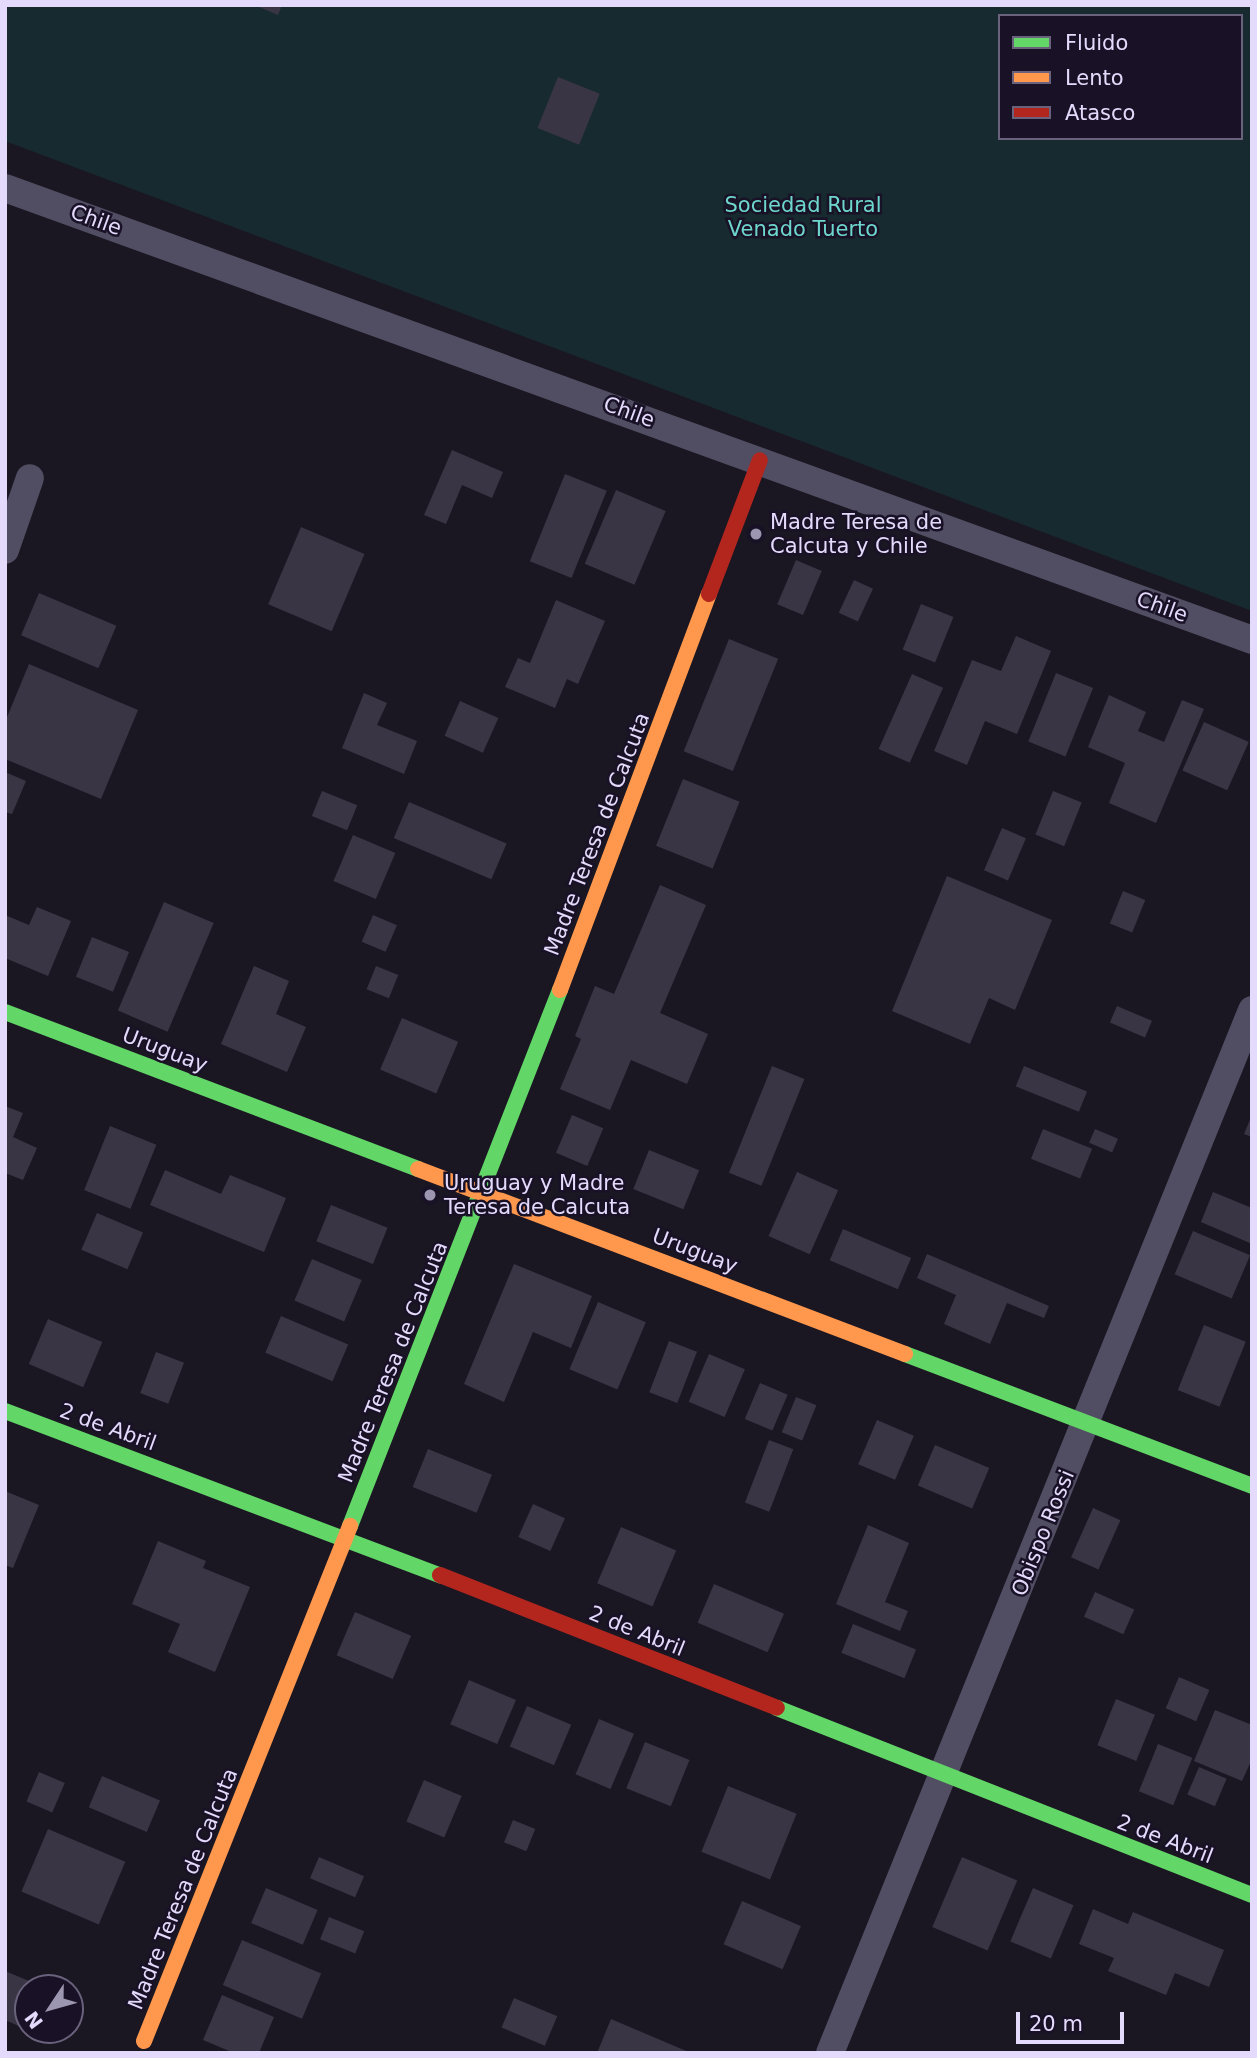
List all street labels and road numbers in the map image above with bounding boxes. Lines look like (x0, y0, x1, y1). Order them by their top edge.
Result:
street label: Chile (67, 199, 125, 241)
street label: Chile (600, 391, 658, 433)
street label: Chile (1133, 586, 1191, 628)
street label: Madre Teresa de Calcuta (539, 709, 655, 959)
street label: Uruguay (119, 1022, 211, 1078)
street label: Uruguay (649, 1223, 741, 1279)
street label: Madre Teresa de Calcuta (333, 1238, 453, 1486)
street label: 2 de Abril (56, 1398, 160, 1456)
street label: Obispo Rossi (1006, 1466, 1080, 1600)
street label: 2 de Abril (585, 1600, 689, 1662)
street label: Madre Teresa de Calcuta (123, 1765, 243, 2013)
street label: 2 de Abril (1113, 1809, 1217, 1869)

